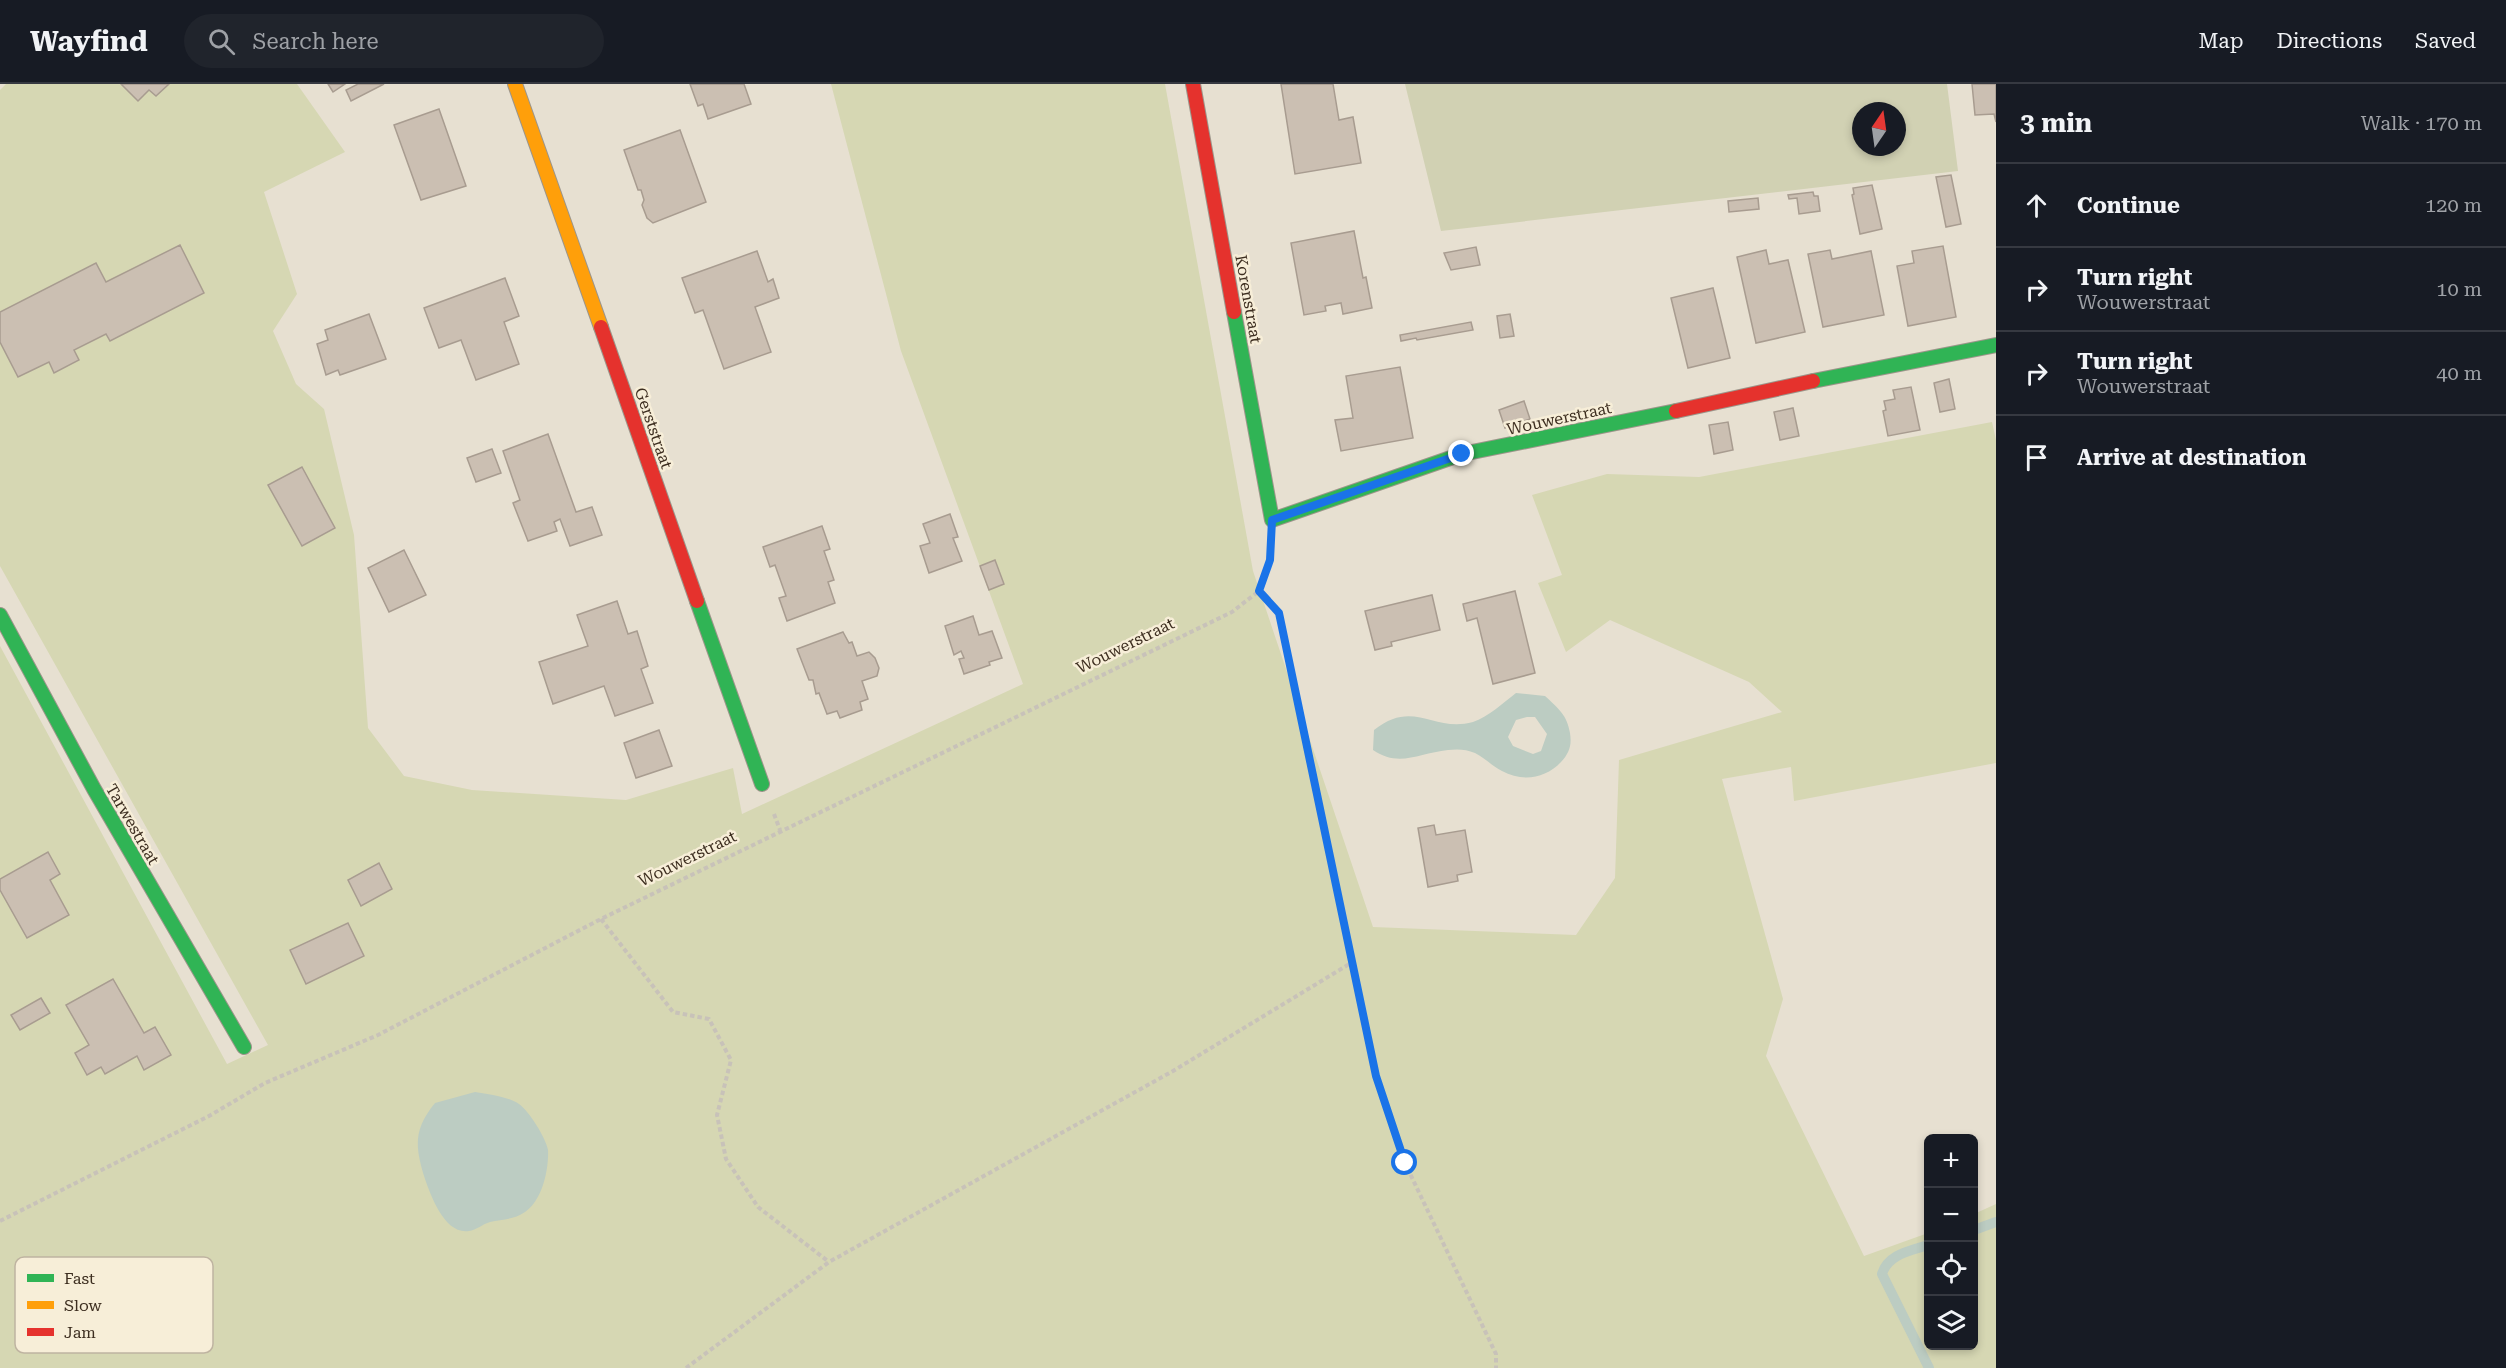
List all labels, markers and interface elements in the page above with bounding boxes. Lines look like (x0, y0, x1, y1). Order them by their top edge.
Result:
search box (184, 14, 604, 68)
text: Wayfind (30, 25, 148, 58)
icon: search (205, 25, 238, 58)
text: Search here (253, 29, 379, 54)
text: Map (2199, 29, 2243, 53)
text: Directions (2276, 29, 2382, 53)
text: Saved (2415, 29, 2476, 53)
north arrow (1852, 102, 1906, 156)
text: 3 min (2020, 108, 2092, 138)
text: Walk · 170 m (2361, 111, 2482, 135)
icon: ahead (2020, 189, 2053, 222)
text: Continue (2077, 193, 2180, 218)
text: 120 m (2425, 193, 2482, 217)
street label: Korenstraat (1231, 253, 1266, 345)
text: Turn right (2077, 265, 2192, 290)
icon: right (2020, 273, 2053, 306)
text: 10 m (2436, 277, 2482, 301)
text: Wouwerstraat (2077, 290, 2210, 314)
text: Turn right (2077, 349, 2192, 374)
icon: right (2020, 357, 2053, 390)
text: 40 m (2436, 361, 2482, 385)
text: Wouwerstraat (2077, 374, 2210, 398)
street label: Gerststraat (631, 385, 676, 471)
street label: Wouwerstraat (1505, 398, 1613, 439)
route end (1448, 440, 1474, 466)
icon: arrive (2020, 441, 2053, 474)
text: Arrive at destination (2077, 445, 2306, 470)
street label: Wouwerstraat (1073, 614, 1177, 677)
street label: Tarwestraat (102, 781, 163, 868)
street label: Wouwerstraat (635, 827, 739, 890)
map controls (1924, 1134, 1978, 1350)
button: + (1924, 1134, 1978, 1188)
route start (1391, 1149, 1417, 1175)
button: − (1924, 1188, 1978, 1242)
button: locate (1924, 1242, 1978, 1296)
legend (15, 1257, 213, 1353)
text: Fast (64, 1269, 95, 1288)
text: Slow (64, 1296, 102, 1315)
button: layers (1924, 1296, 1978, 1350)
text: Jam (64, 1323, 96, 1342)

